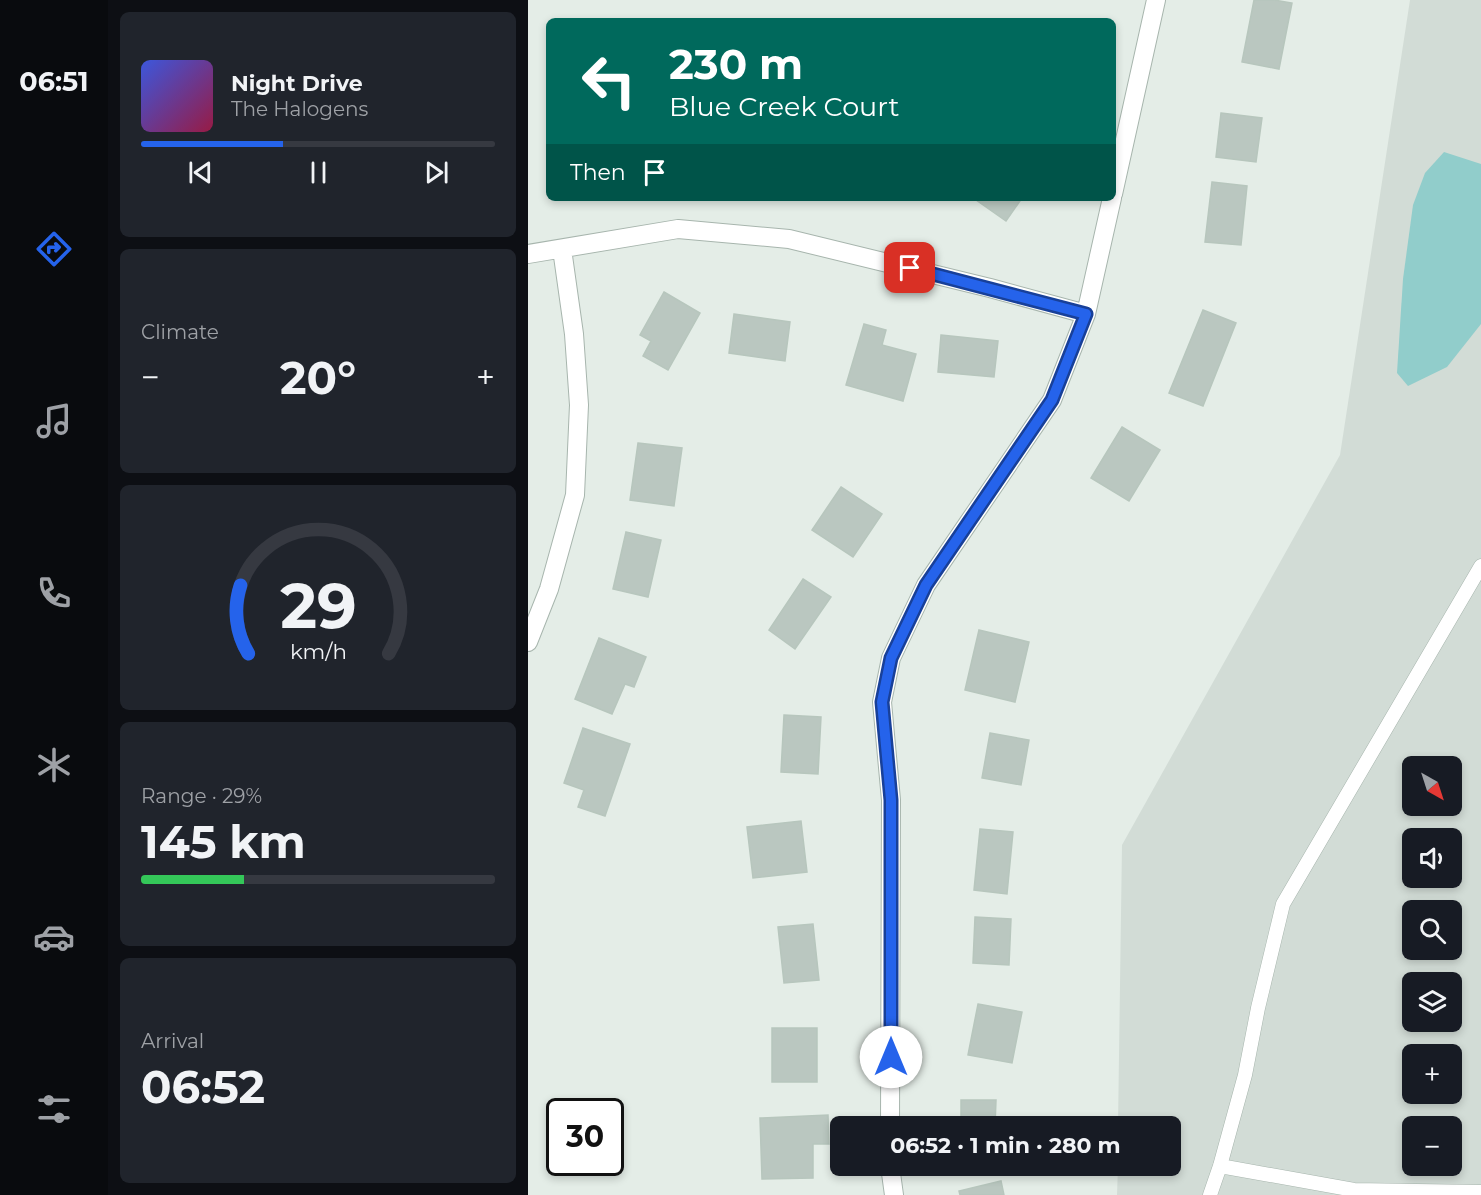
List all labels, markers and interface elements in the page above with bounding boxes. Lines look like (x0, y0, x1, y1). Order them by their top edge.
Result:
text: 230 m (669, 38, 803, 90)
icon: left (570, 42, 648, 120)
text: 06:51 (19, 65, 89, 98)
text: Night Drive (231, 70, 363, 97)
text: Blue Creek Court (669, 90, 899, 123)
text: The Halogens (231, 97, 368, 121)
icon: previous (184, 156, 217, 189)
icon: pause (302, 156, 335, 189)
icon: next (420, 156, 453, 189)
icon: arrive (638, 156, 671, 189)
text: Then (570, 159, 626, 186)
icon: directions (33, 228, 75, 270)
pin (884, 242, 935, 293)
icon: arrive (893, 251, 926, 284)
text: Climate (141, 320, 219, 344)
text: 20° (280, 350, 356, 405)
text: − (141, 357, 160, 397)
text: + (476, 357, 495, 397)
icon: music (33, 400, 75, 442)
text: 29 (280, 569, 356, 645)
icon: phone (33, 572, 75, 614)
text: km/h (289, 639, 347, 665)
icon: climate (33, 744, 75, 786)
north arrow (1402, 756, 1462, 816)
map controls (1402, 756, 1462, 1176)
text: Range · 29% (141, 784, 262, 808)
text: 145 km (141, 814, 306, 869)
button: sound (1402, 828, 1462, 888)
button: search (1402, 900, 1462, 960)
icon: car (33, 916, 75, 958)
button: layers (1402, 972, 1462, 1032)
position arrow (859, 1025, 923, 1089)
text: Arrival (141, 1029, 204, 1053)
button: + (1402, 1044, 1462, 1104)
text: 06:52 (141, 1059, 265, 1114)
icon: filters (33, 1088, 75, 1130)
speed limit sign: 30 (546, 1098, 624, 1176)
button: − (1402, 1116, 1462, 1176)
text: 06:52 · 1 min · 280 m (890, 1132, 1121, 1159)

